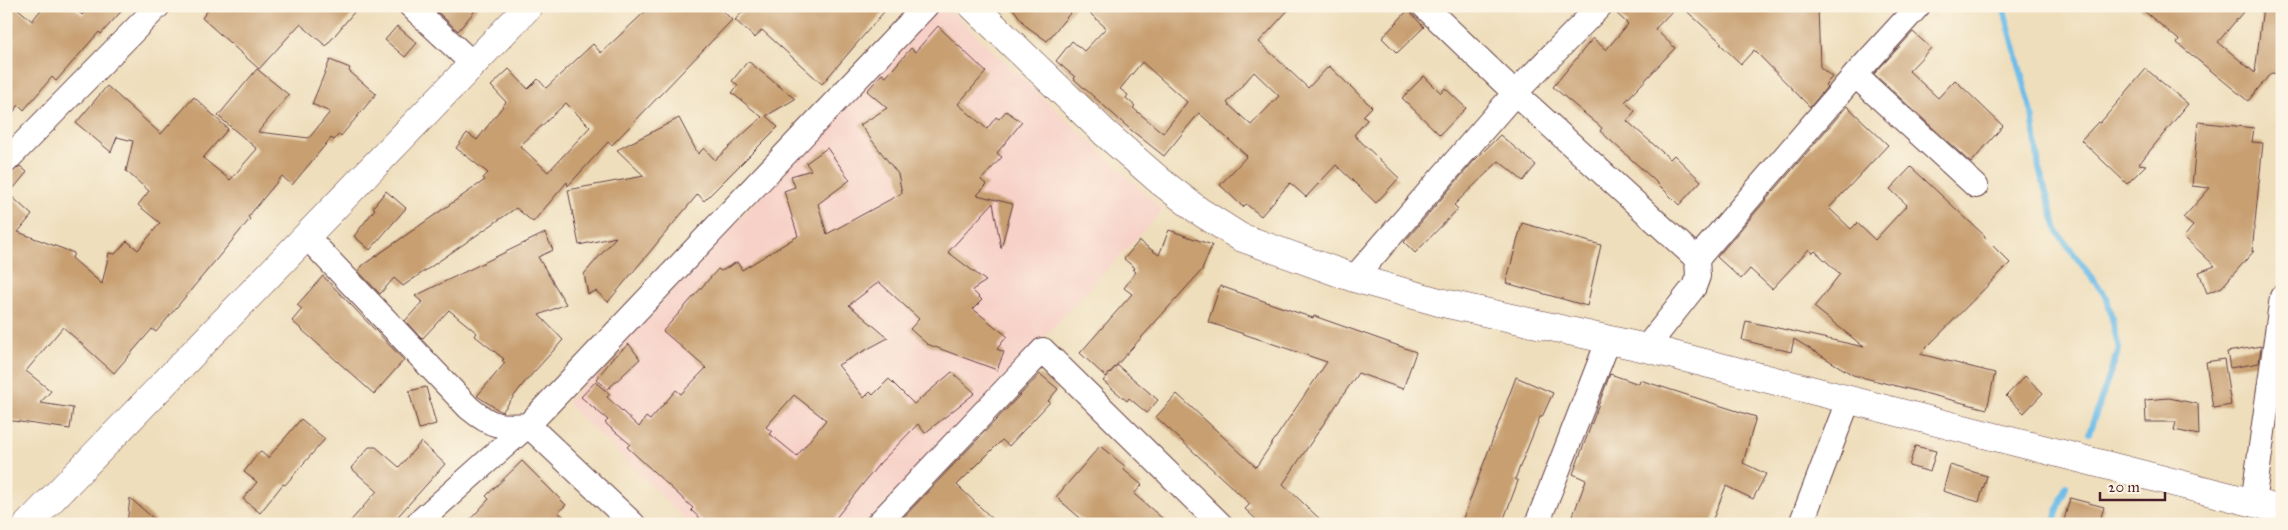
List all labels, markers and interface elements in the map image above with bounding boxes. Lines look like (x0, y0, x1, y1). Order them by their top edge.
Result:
scale bar (2100, 470, 2166, 502)
text: 20 m (2108, 478, 2140, 496)

